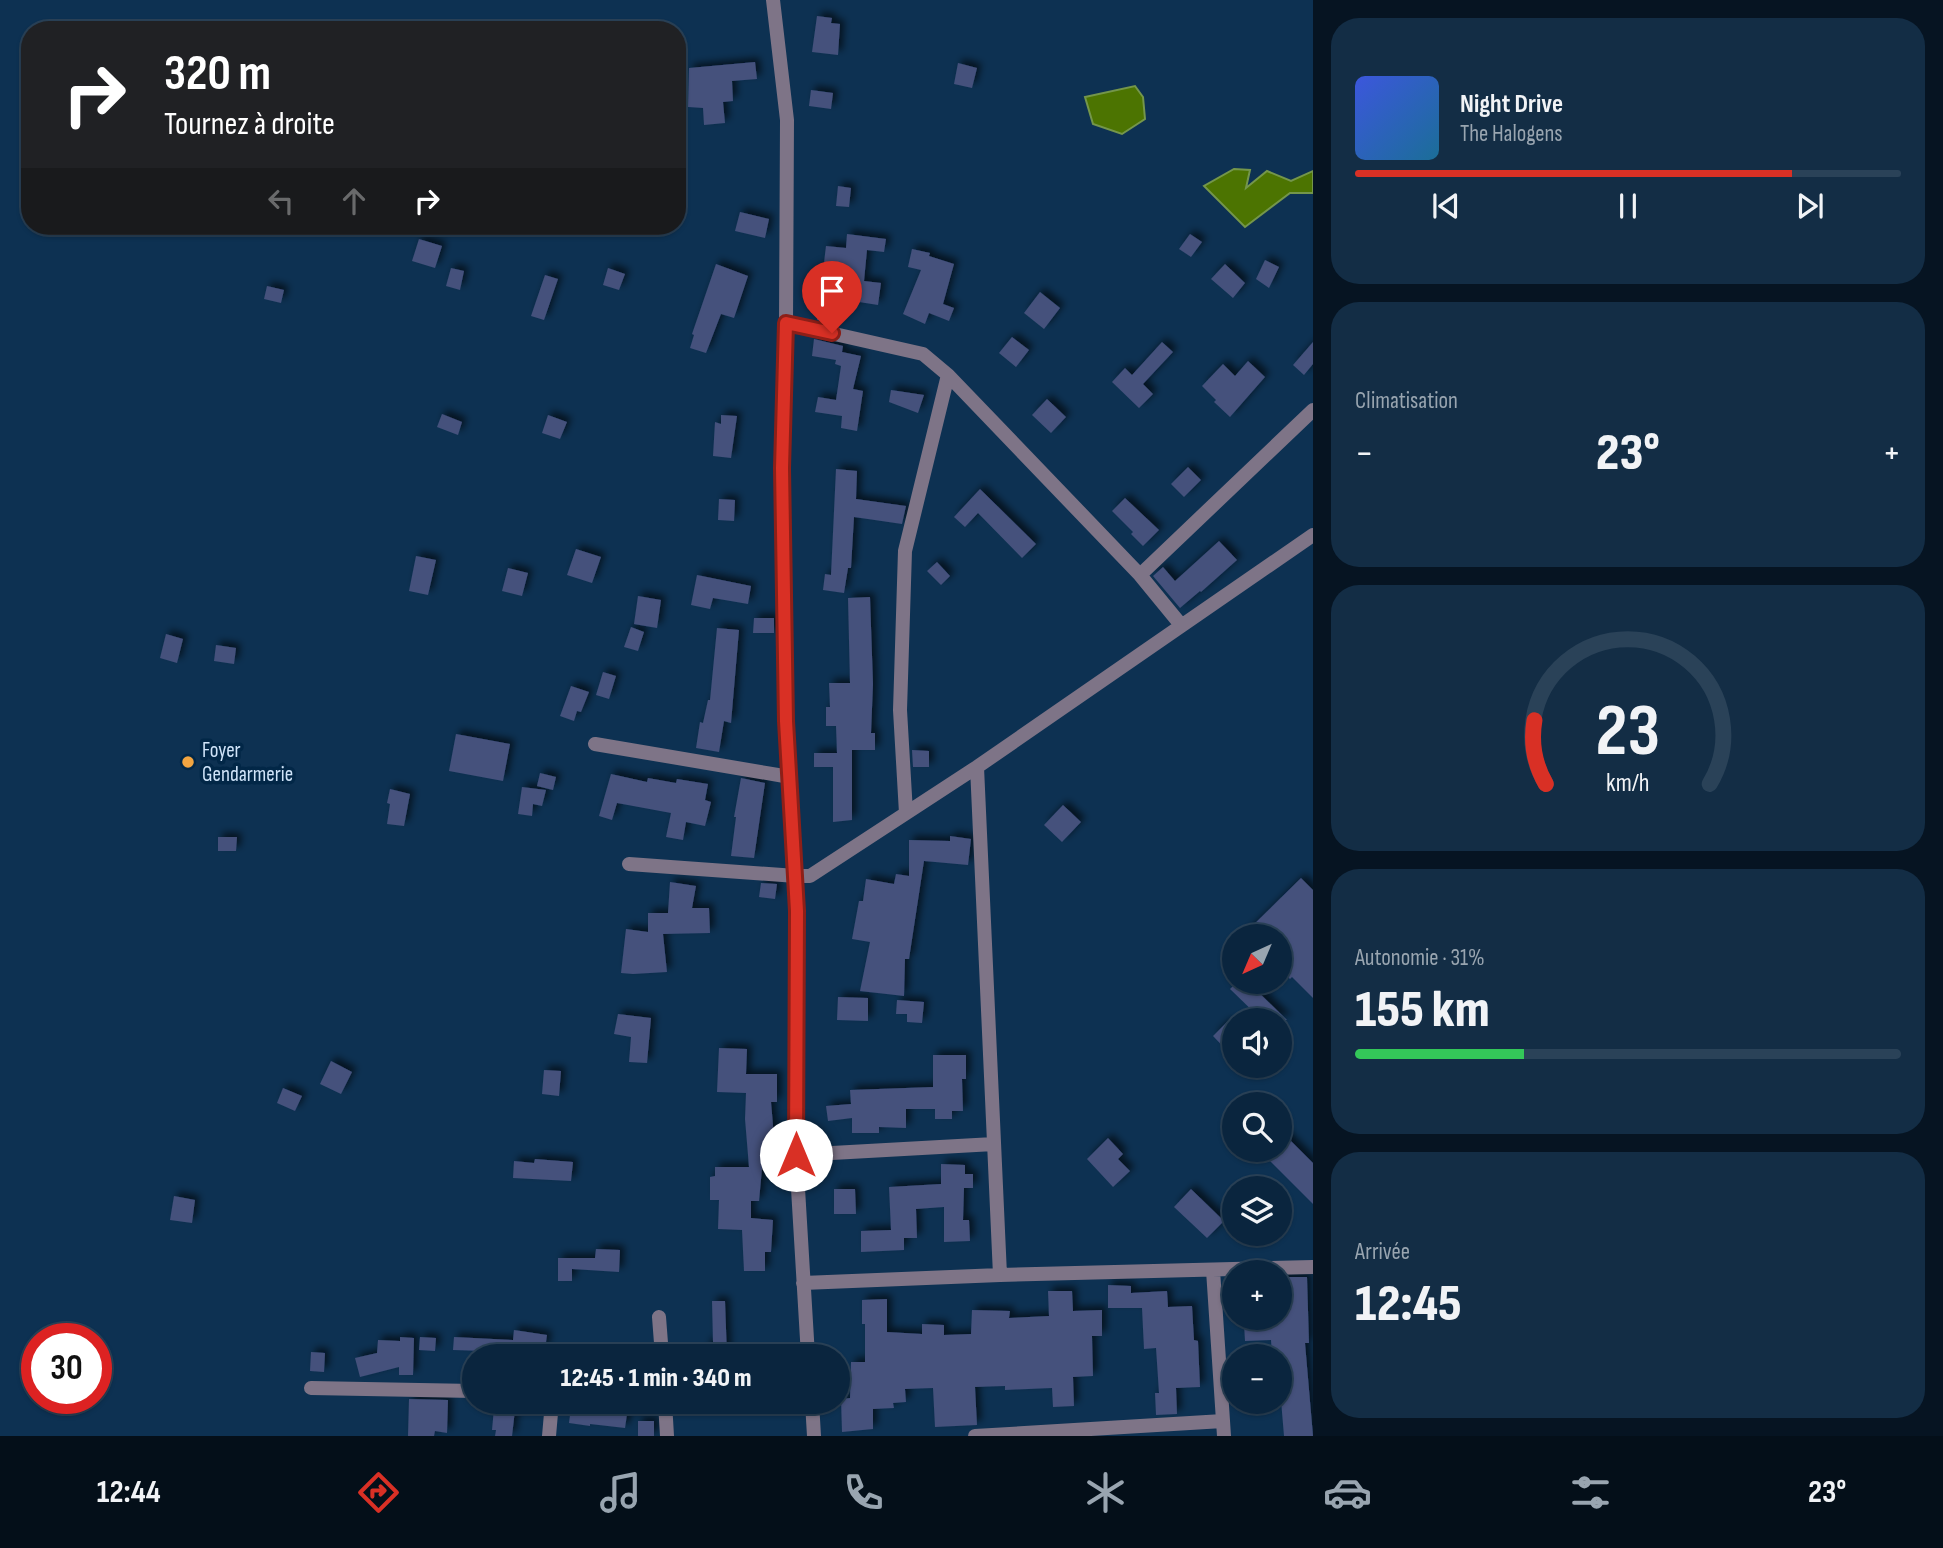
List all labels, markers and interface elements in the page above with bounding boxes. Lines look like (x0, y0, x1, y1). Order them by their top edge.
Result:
text: 320 m (164, 45, 271, 104)
icon: right (49, 49, 140, 140)
text: Night Drive (1460, 89, 1563, 120)
text: Tournez à droite (164, 105, 335, 144)
text: The Halogens (1460, 120, 1563, 148)
icon: left (262, 182, 300, 220)
icon: ahead (335, 182, 373, 220)
icon: right (408, 182, 446, 220)
icon: previous (1427, 187, 1465, 225)
icon: pause (1609, 187, 1647, 225)
icon: next (1791, 187, 1829, 225)
pin (802, 261, 862, 333)
icon: arrive (813, 272, 851, 310)
text: Climatisation (1355, 387, 1458, 415)
text: 23° (1596, 422, 1660, 485)
text: − (1355, 431, 1374, 476)
text: + (1882, 431, 1901, 476)
text: 23 (1596, 688, 1660, 776)
place label: Foyer Gendarmerie (202, 738, 293, 787)
marker: Foyer Gendarmerie (180, 754, 196, 770)
text: km/h (1606, 768, 1650, 799)
north arrow (1222, 924, 1292, 994)
map controls (1222, 924, 1292, 1414)
text: Autonomie · 31% (1355, 944, 1485, 972)
text: 155 km (1355, 979, 1490, 1042)
button: sound (1222, 1008, 1292, 1078)
button: search (1222, 1092, 1292, 1162)
position arrow (759, 1118, 833, 1192)
button: layers (1222, 1176, 1292, 1246)
text: Arrivée (1355, 1238, 1410, 1266)
button: + (1222, 1260, 1292, 1330)
text: 12:45 (1355, 1273, 1462, 1336)
speed limit sign: 30 (21, 1323, 112, 1414)
button: − (1222, 1344, 1292, 1414)
text: 12:45 · 1 min · 340 m (560, 1363, 752, 1394)
icon: directions (354, 1468, 403, 1517)
icon: music (596, 1468, 645, 1517)
icon: phone (839, 1468, 888, 1517)
icon: climate (1081, 1468, 1130, 1517)
icon: car (1323, 1468, 1372, 1517)
icon: filters (1566, 1468, 1615, 1517)
text: 12:44 (97, 1473, 161, 1512)
text: 23° (1808, 1473, 1846, 1512)

